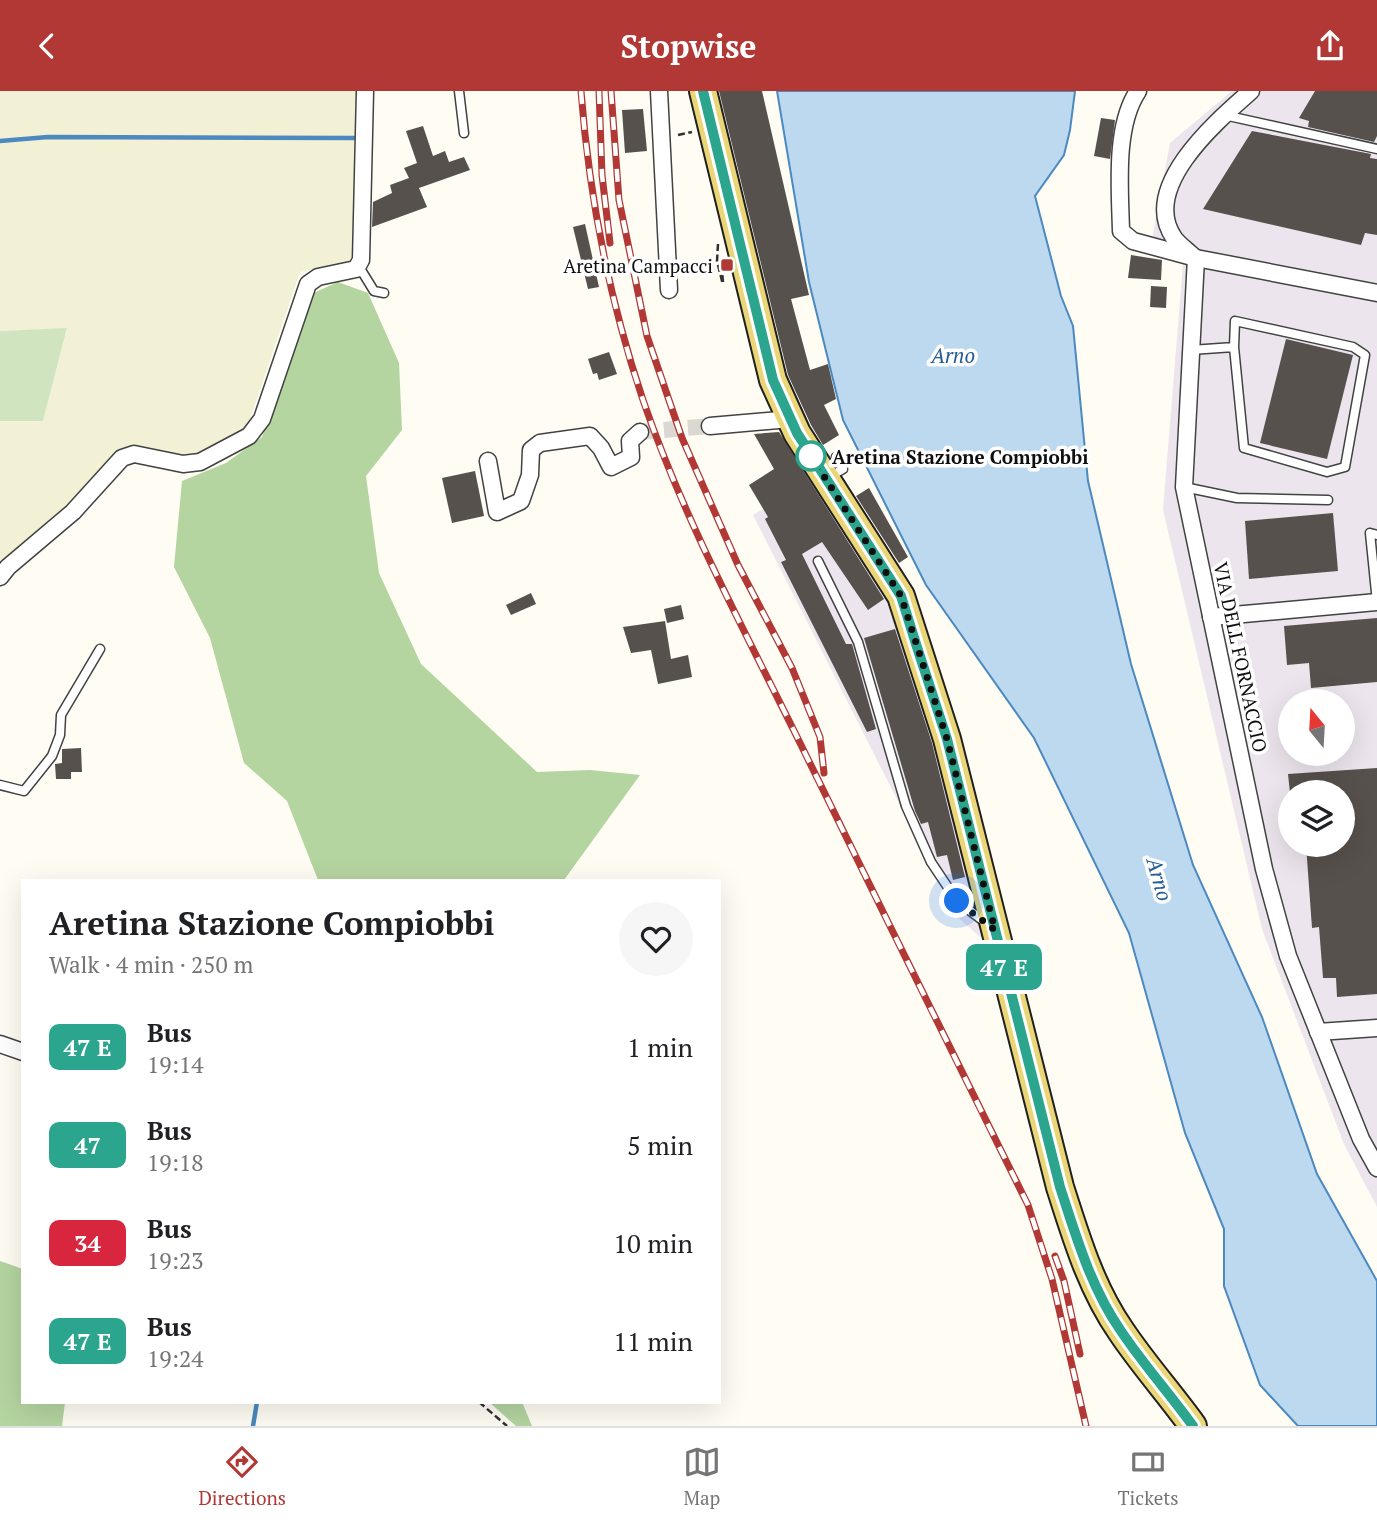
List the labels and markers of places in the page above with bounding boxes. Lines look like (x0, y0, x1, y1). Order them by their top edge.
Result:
place label: Aretina Campacci (563, 253, 713, 278)
marker: Aretina Campacci (719, 257, 735, 273)
marker: Aretina Stazione Compiobbi (796, 441, 826, 471)
place label: Aretina Stazione Compiobbi (832, 444, 1088, 469)

